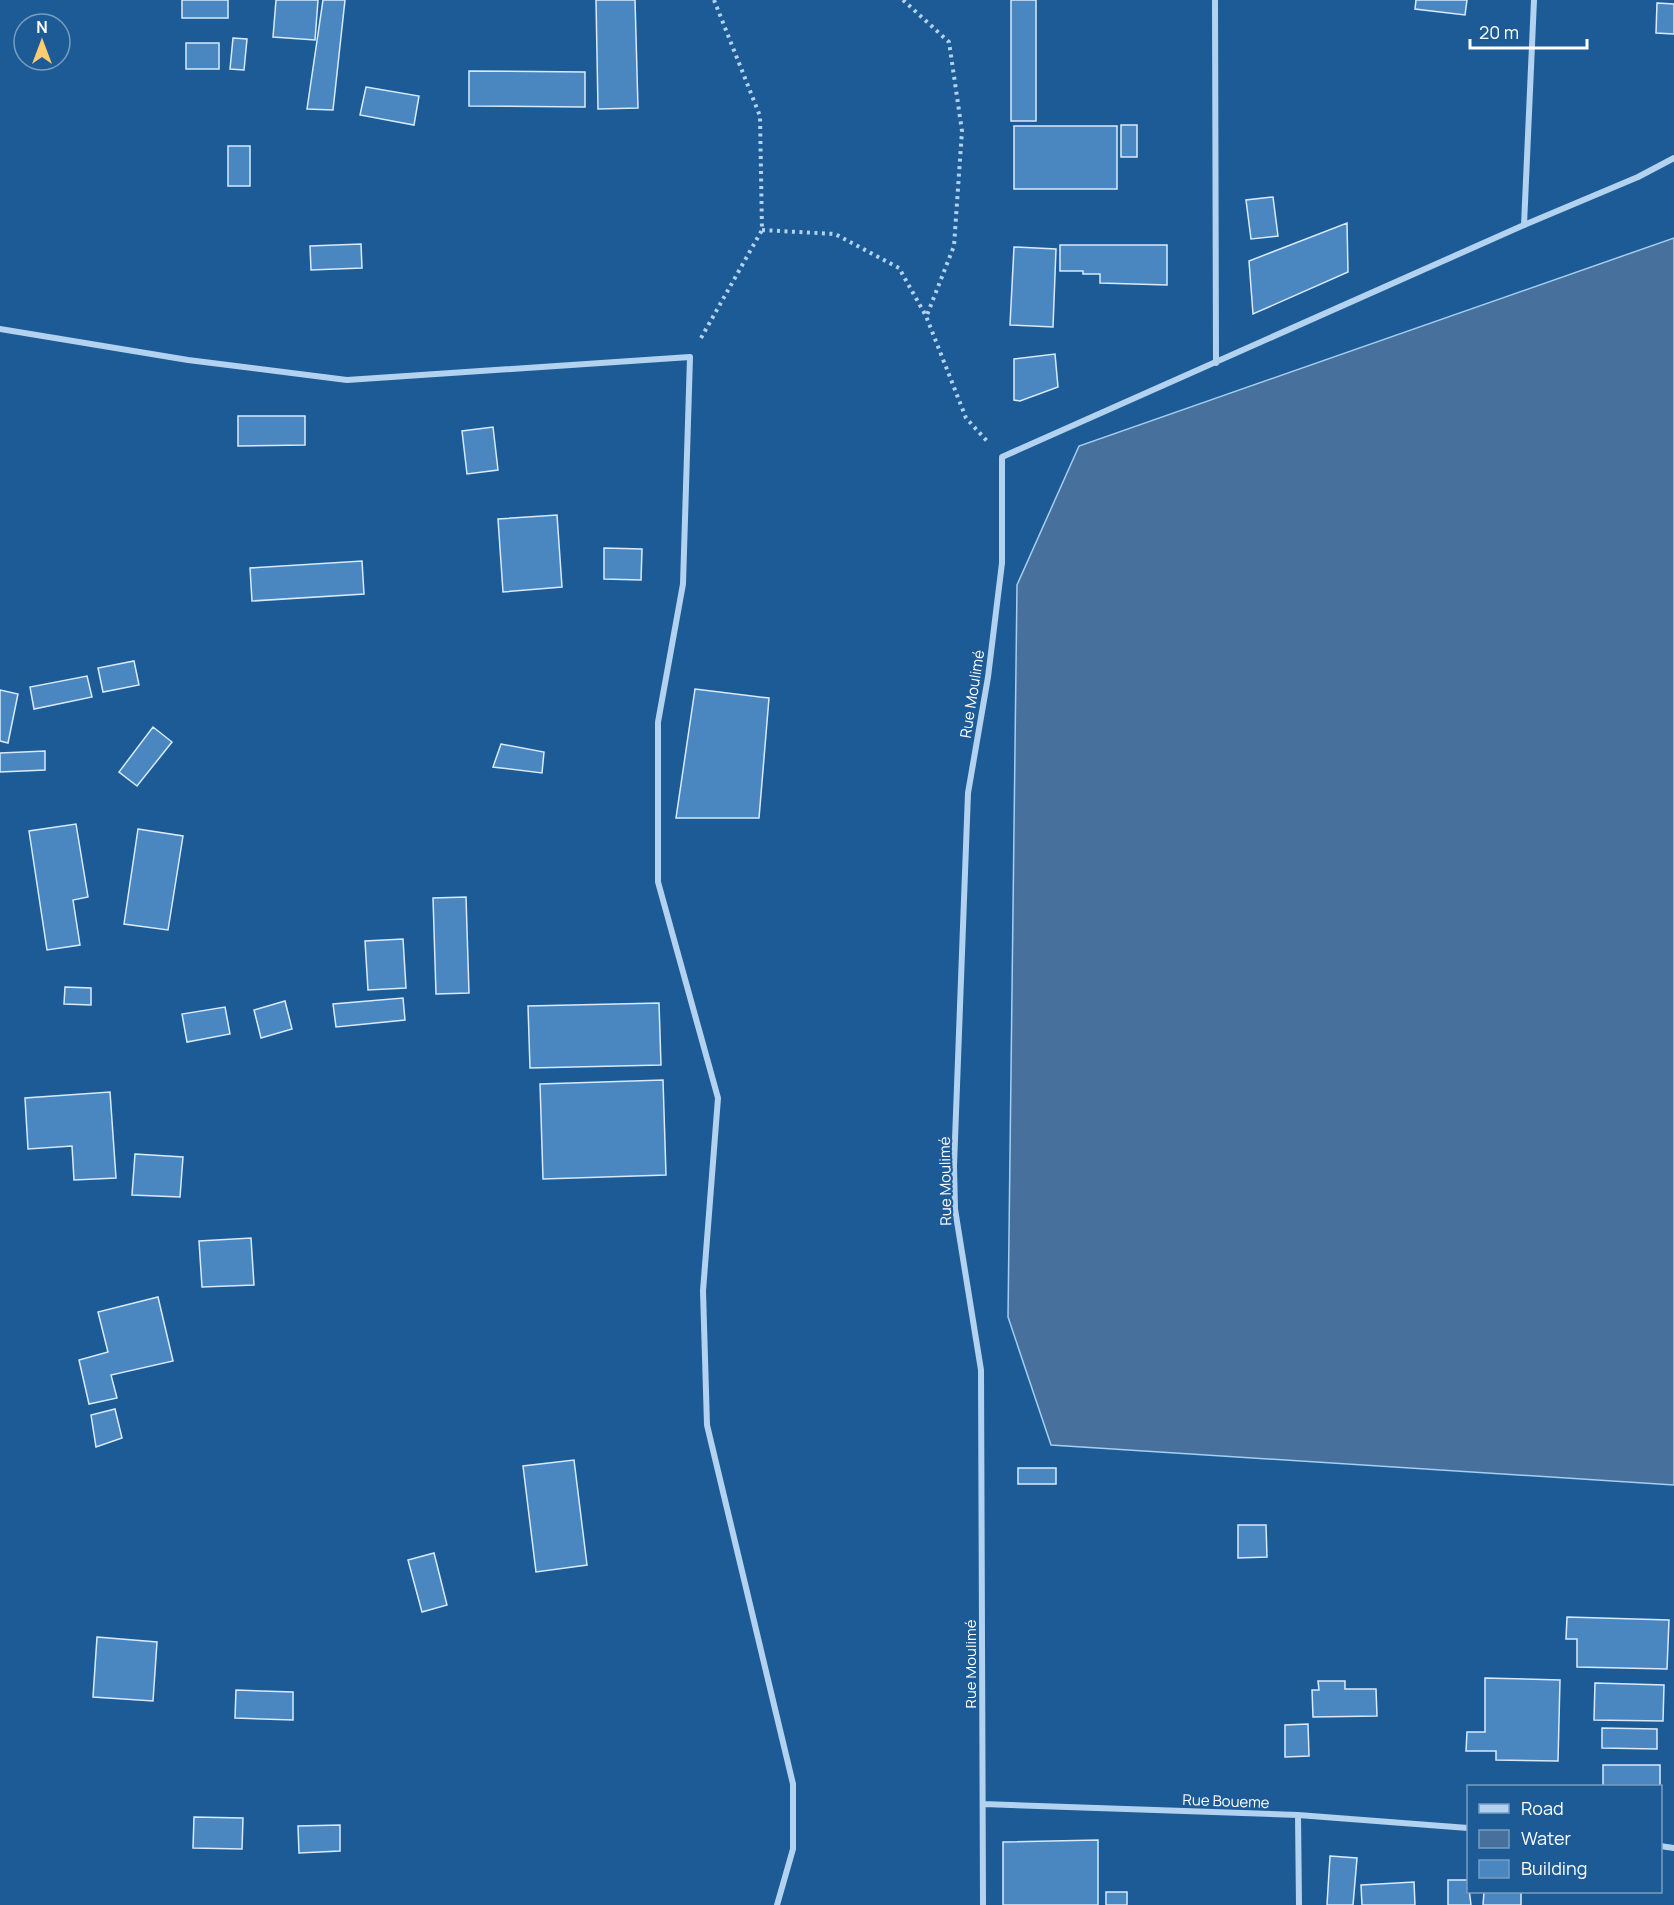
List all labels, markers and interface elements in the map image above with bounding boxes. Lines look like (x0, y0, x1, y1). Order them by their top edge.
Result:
north arrow (12, 12, 72, 72)
scale bar (1470, 12, 1587, 50)
text: N (36, 16, 48, 38)
text: 20 m (1479, 20, 1519, 44)
street label: Rue Moulimé (955, 648, 989, 740)
street label: Rue Moulimé (934, 1136, 956, 1226)
street label: Rue Moulimé (960, 1619, 981, 1709)
legend (1467, 1785, 1662, 1893)
street label: Rue Boueme (1182, 1789, 1270, 1813)
text: Road (1521, 1796, 1564, 1820)
text: Water (1521, 1826, 1571, 1850)
text: Building (1521, 1856, 1587, 1880)

